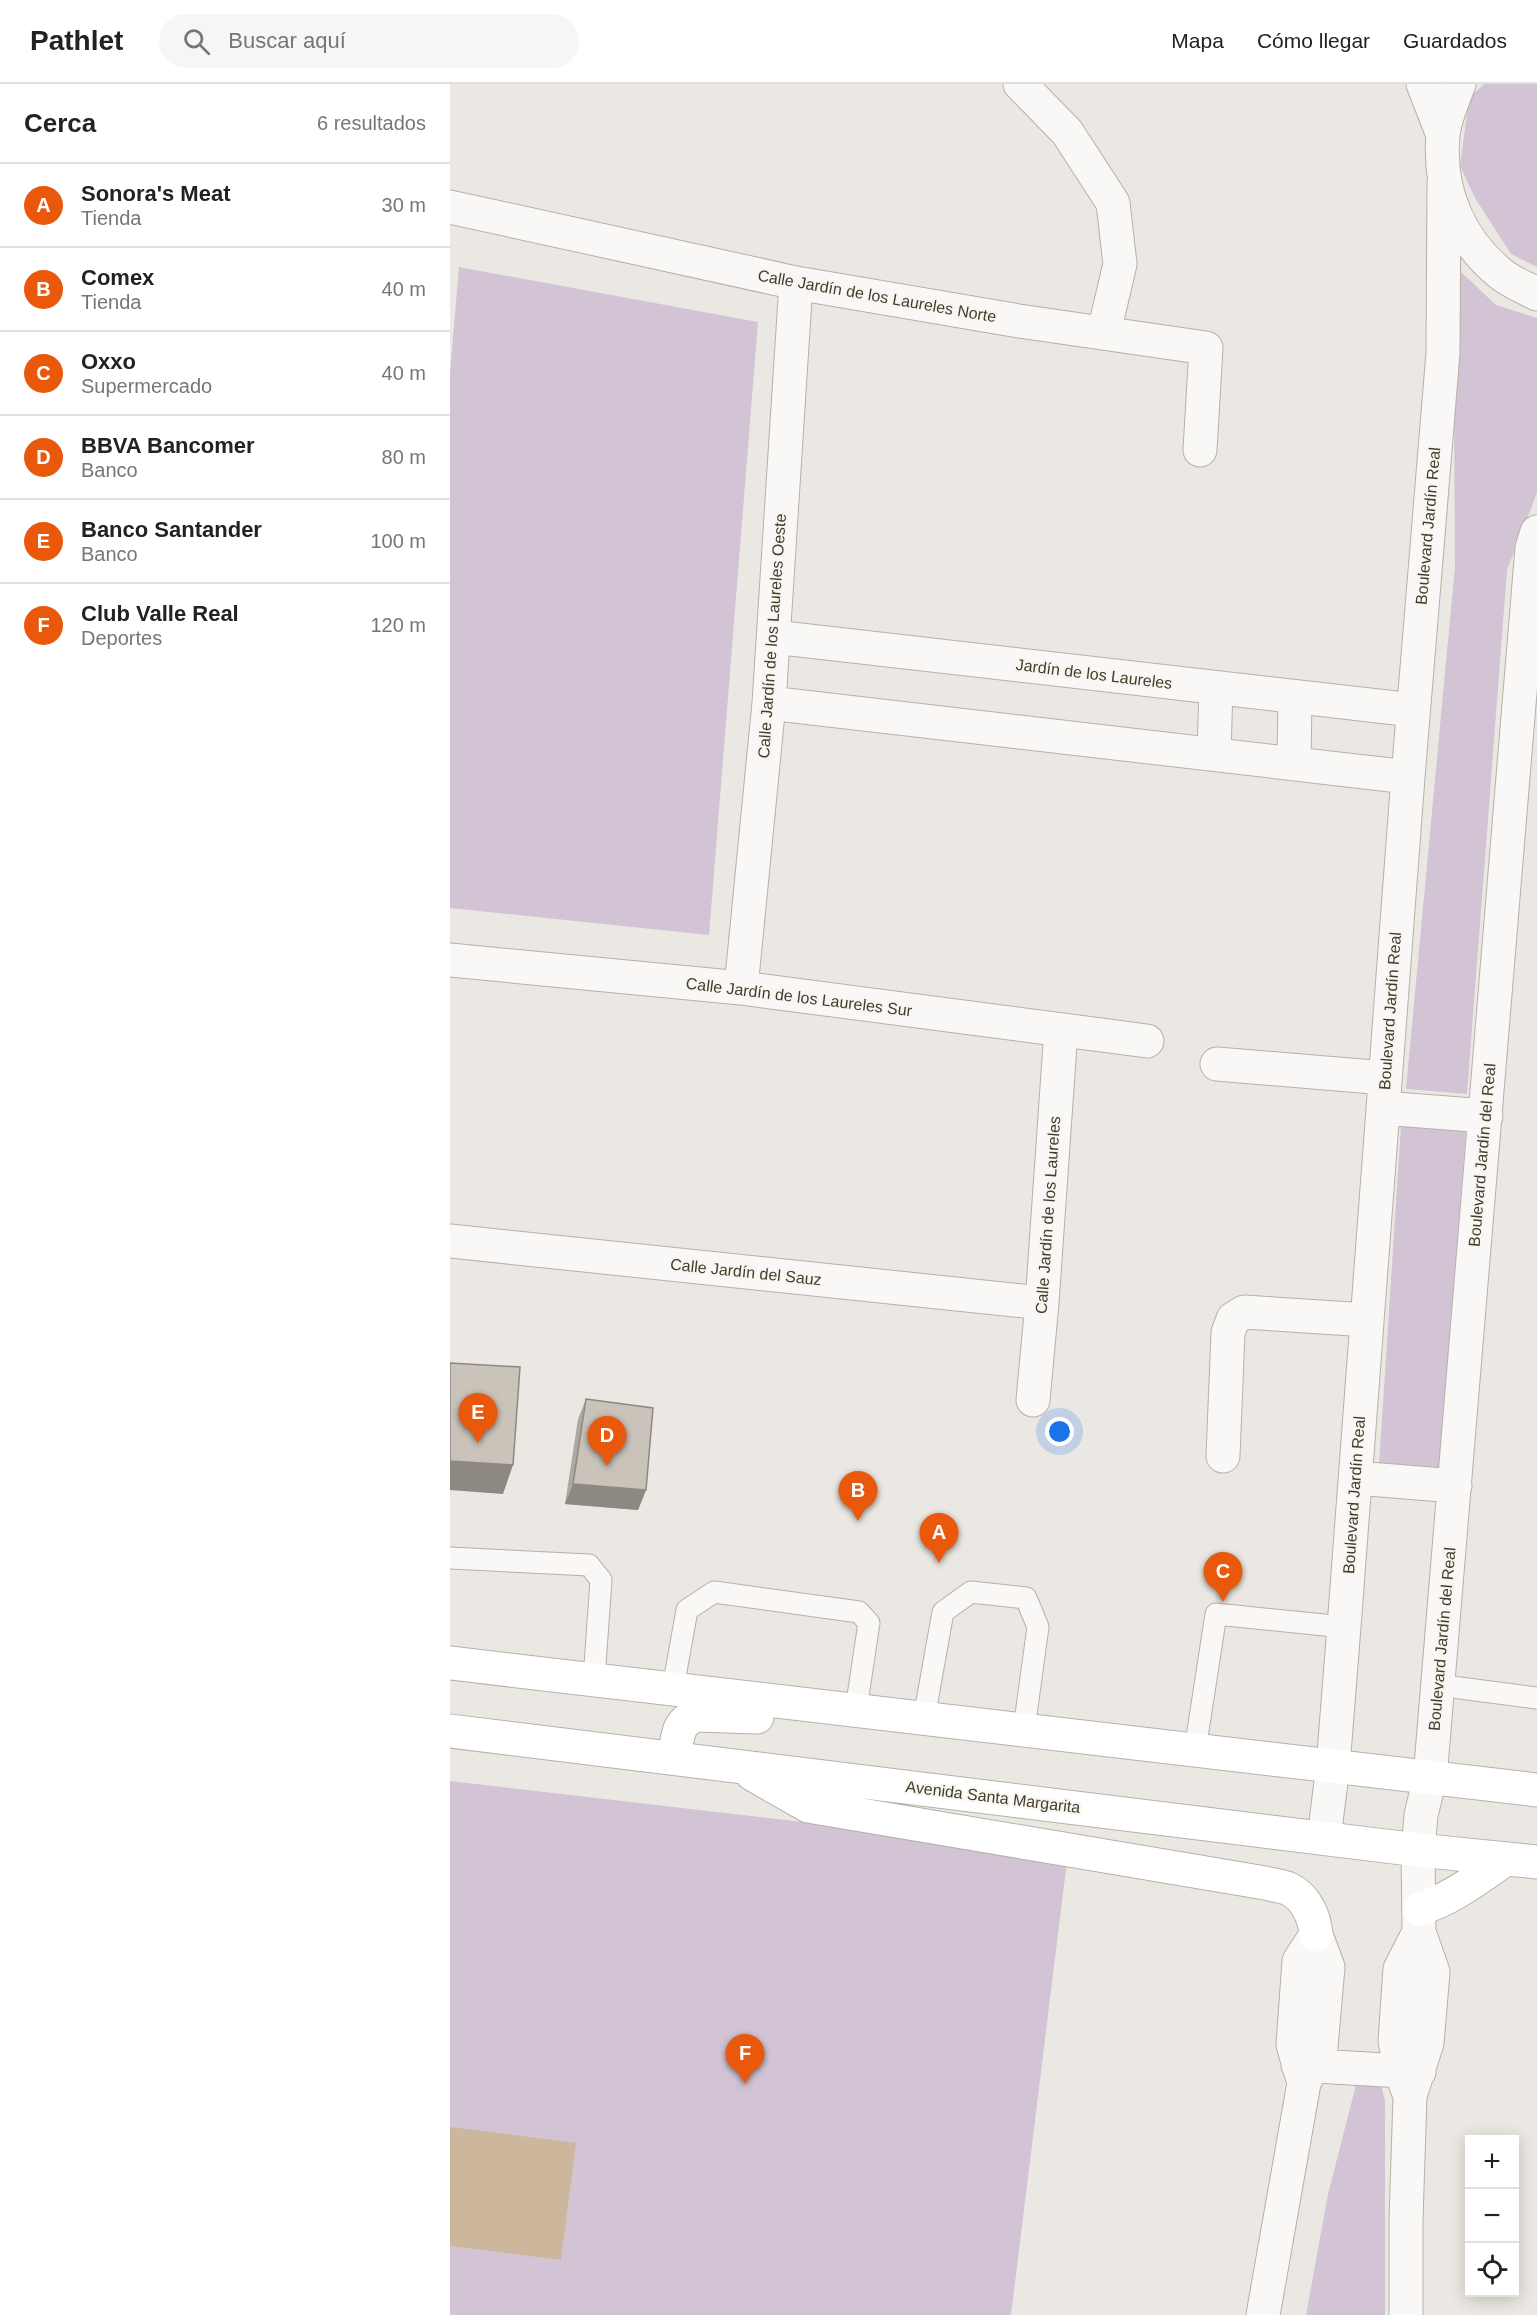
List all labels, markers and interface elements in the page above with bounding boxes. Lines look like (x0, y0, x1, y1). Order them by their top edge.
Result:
search box (159, 14, 579, 68)
text: Pathlet (30, 25, 123, 56)
icon: search (180, 25, 213, 58)
text: Buscar aquí (228, 28, 346, 53)
text: Mapa (1171, 29, 1224, 52)
text: Cómo llegar (1257, 29, 1370, 52)
text: Guardados (1403, 29, 1507, 52)
text: Cerca (24, 108, 96, 138)
text: 6 resultados (317, 112, 426, 134)
text: Sonora's Meat (81, 181, 231, 206)
text: A (36, 194, 51, 216)
text: 30 m (382, 194, 426, 216)
text: Tienda (81, 207, 141, 229)
text: Comex (81, 265, 154, 290)
street label: Calle Jardín de los Laureles Norte (756, 267, 998, 325)
text: B (36, 278, 51, 300)
text: 40 m (382, 278, 426, 300)
text: Tienda (81, 291, 141, 313)
text: Oxxo (81, 349, 136, 374)
text: C (36, 362, 51, 384)
text: 40 m (382, 362, 426, 384)
text: Supermercado (81, 375, 212, 397)
text: BBVA Bancomer (81, 433, 255, 458)
text: D (36, 446, 51, 468)
text: 80 m (382, 446, 426, 468)
street label: Boulevard Jardín Real (1413, 446, 1443, 606)
text: Banco (81, 459, 138, 481)
street label: Calle Jardín de los Laureles Oeste (755, 513, 789, 759)
text: Banco Santander (81, 517, 262, 542)
text: E (37, 530, 50, 552)
text: 100 m (370, 530, 426, 552)
text: Banco (81, 543, 138, 565)
text: Club Valle Real (81, 601, 239, 626)
text: F (37, 614, 50, 636)
text: 120 m (370, 614, 426, 636)
text: Deportes (81, 627, 162, 649)
street label: Jardín de los Laureles (1015, 656, 1173, 692)
street label: Boulevard Jardín Real (1376, 931, 1404, 1091)
street label: Calle Jardín de los Laureles Sur (685, 975, 914, 1019)
street label: Boulevard Jardín del Real (1466, 1063, 1498, 1247)
street label: Calle Jardín de los Laureles (1033, 1115, 1063, 1315)
street label: Calle Jardín del Sauz (669, 1256, 823, 1288)
pin: E (459, 1394, 498, 1443)
street label: Boulevard Jardín Real (1340, 1415, 1368, 1575)
pin: D (588, 1416, 626, 1466)
your location (1045, 1417, 1074, 1446)
pin: B (838, 1472, 878, 1521)
pin: A (920, 1514, 958, 1563)
street label: Boulevard Jardín del Real (1426, 1547, 1458, 1731)
pin: C (1204, 1552, 1242, 1602)
street label: Avenida Santa Margarita (905, 1778, 1081, 1816)
pin: F (726, 2034, 764, 2084)
map controls (1465, 2135, 1519, 2297)
button: + (1465, 2135, 1519, 2189)
button: − (1465, 2189, 1519, 2243)
button: locate (1465, 2243, 1519, 2297)

